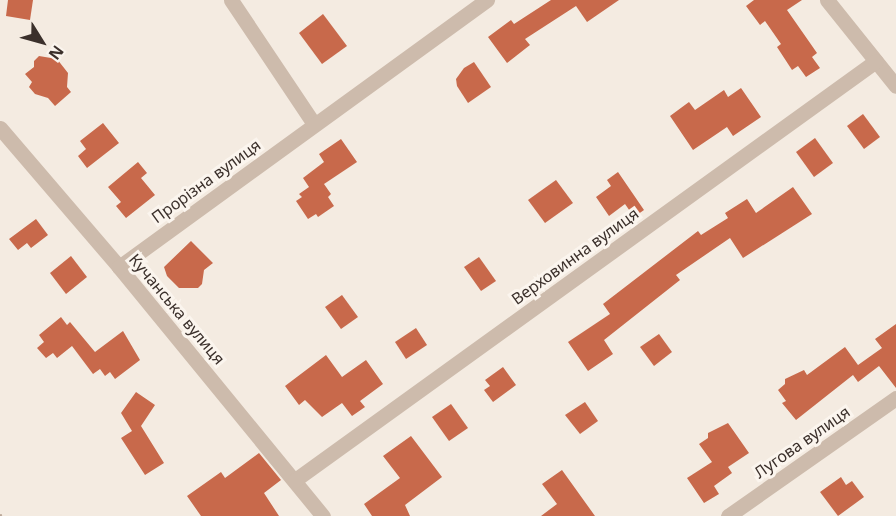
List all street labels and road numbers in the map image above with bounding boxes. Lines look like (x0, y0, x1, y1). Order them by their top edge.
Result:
street label: Прорізна вулиця (148, 135, 264, 227)
street label: Верховинна вулиця (508, 204, 642, 308)
street label: Кучанська вулиця (125, 250, 229, 368)
street label: Лугова вулиця (750, 402, 854, 482)

